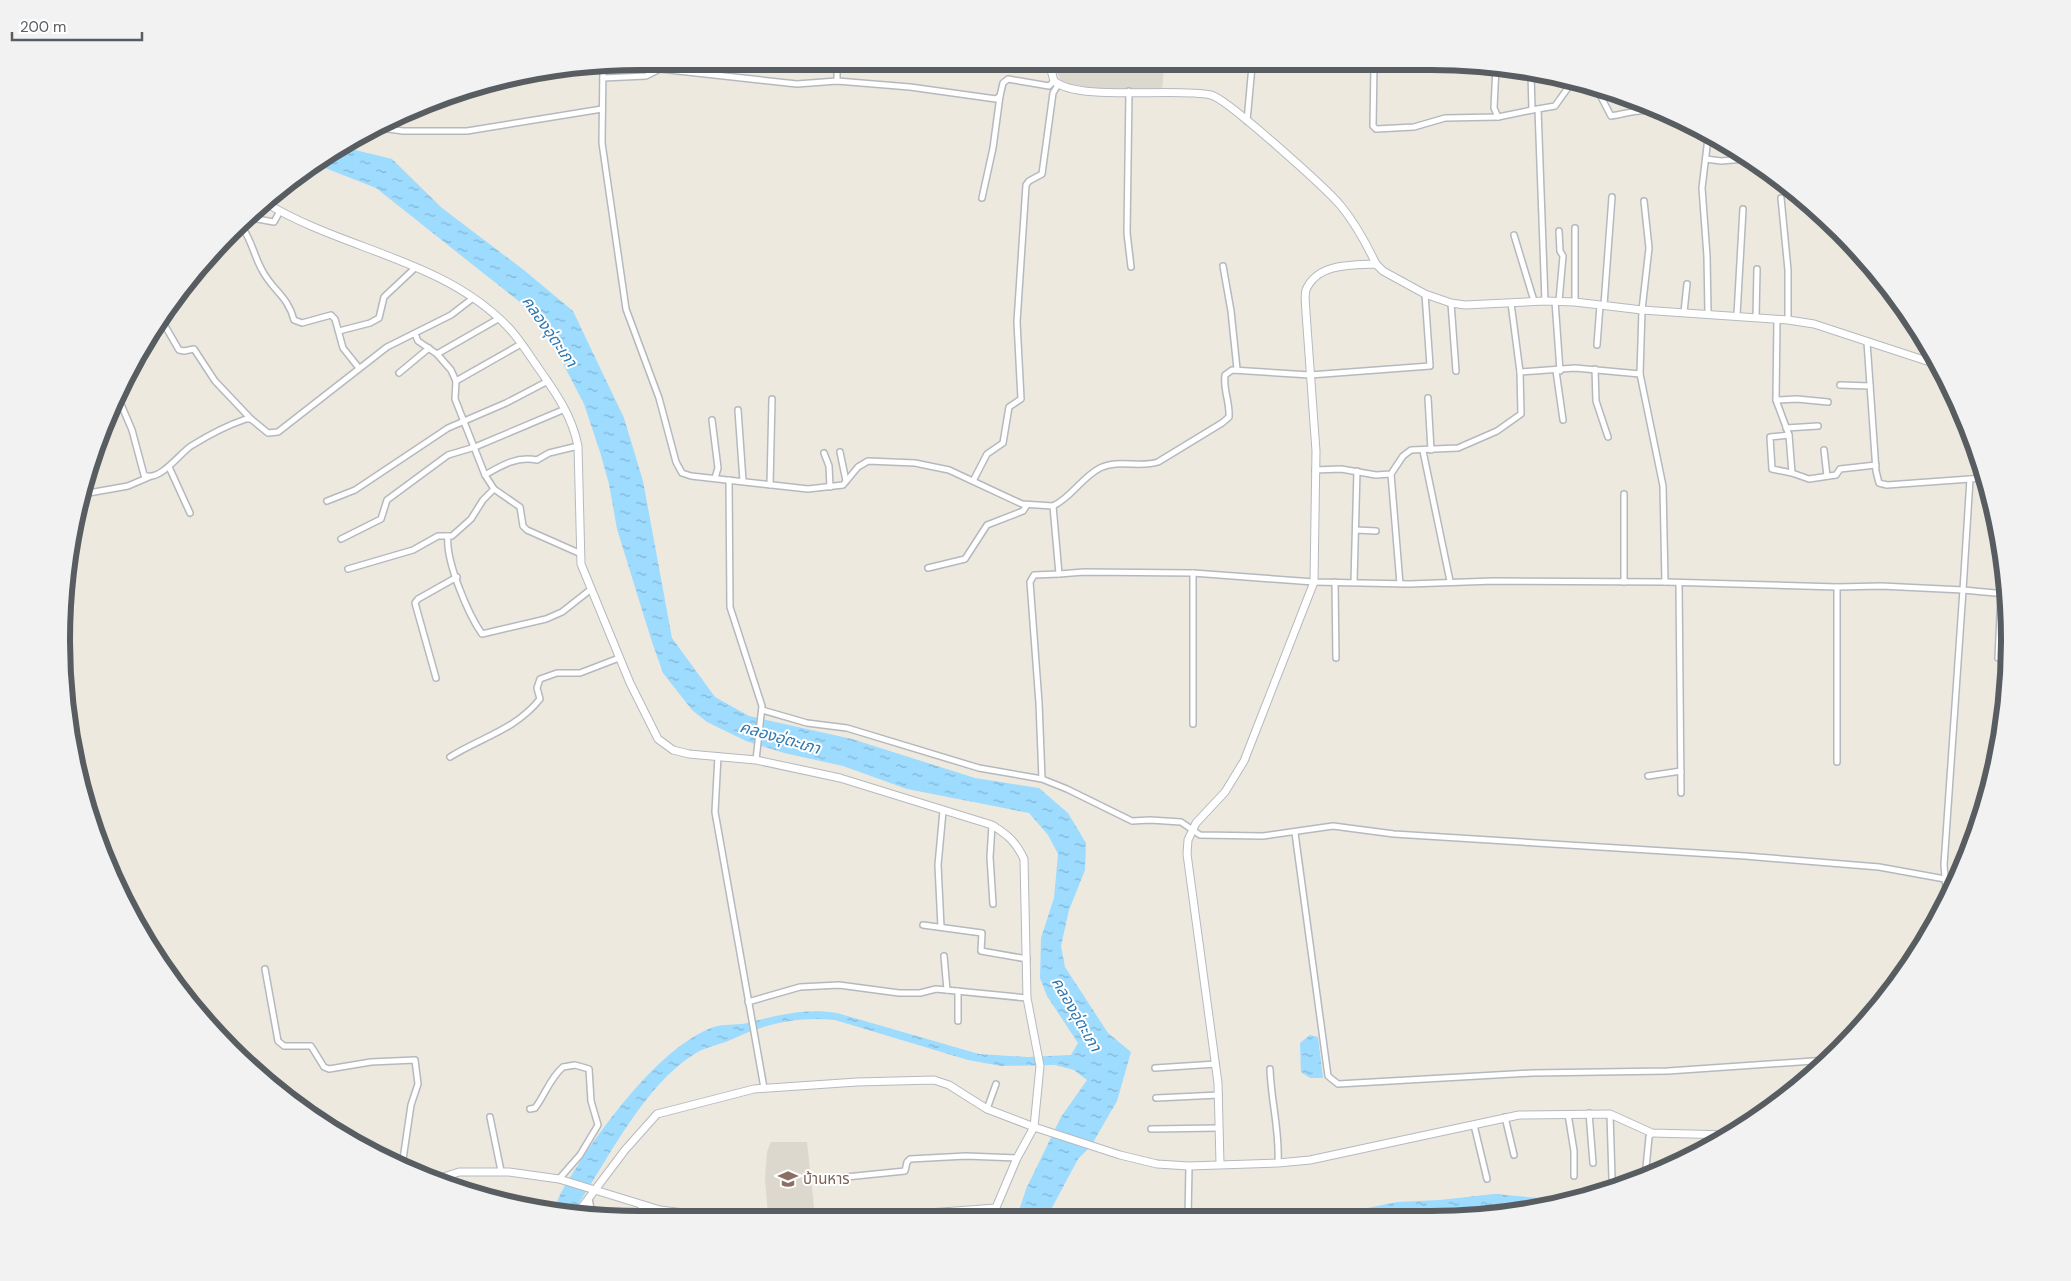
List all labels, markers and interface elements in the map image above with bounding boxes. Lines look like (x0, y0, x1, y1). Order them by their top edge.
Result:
scale bar (12, 10, 142, 42)
text: 200 m (20, 17, 66, 37)
water label: คลองอุ่ตะเภา (517, 292, 583, 372)
water label: คลองอุ่ตะเภา (737, 716, 824, 759)
water label: คลองอุ่ตะเภา (1047, 973, 1107, 1056)
school or university icon: บ้านหาร (777, 1168, 799, 1190)
place label: บ้านหาร (803, 1169, 850, 1189)

